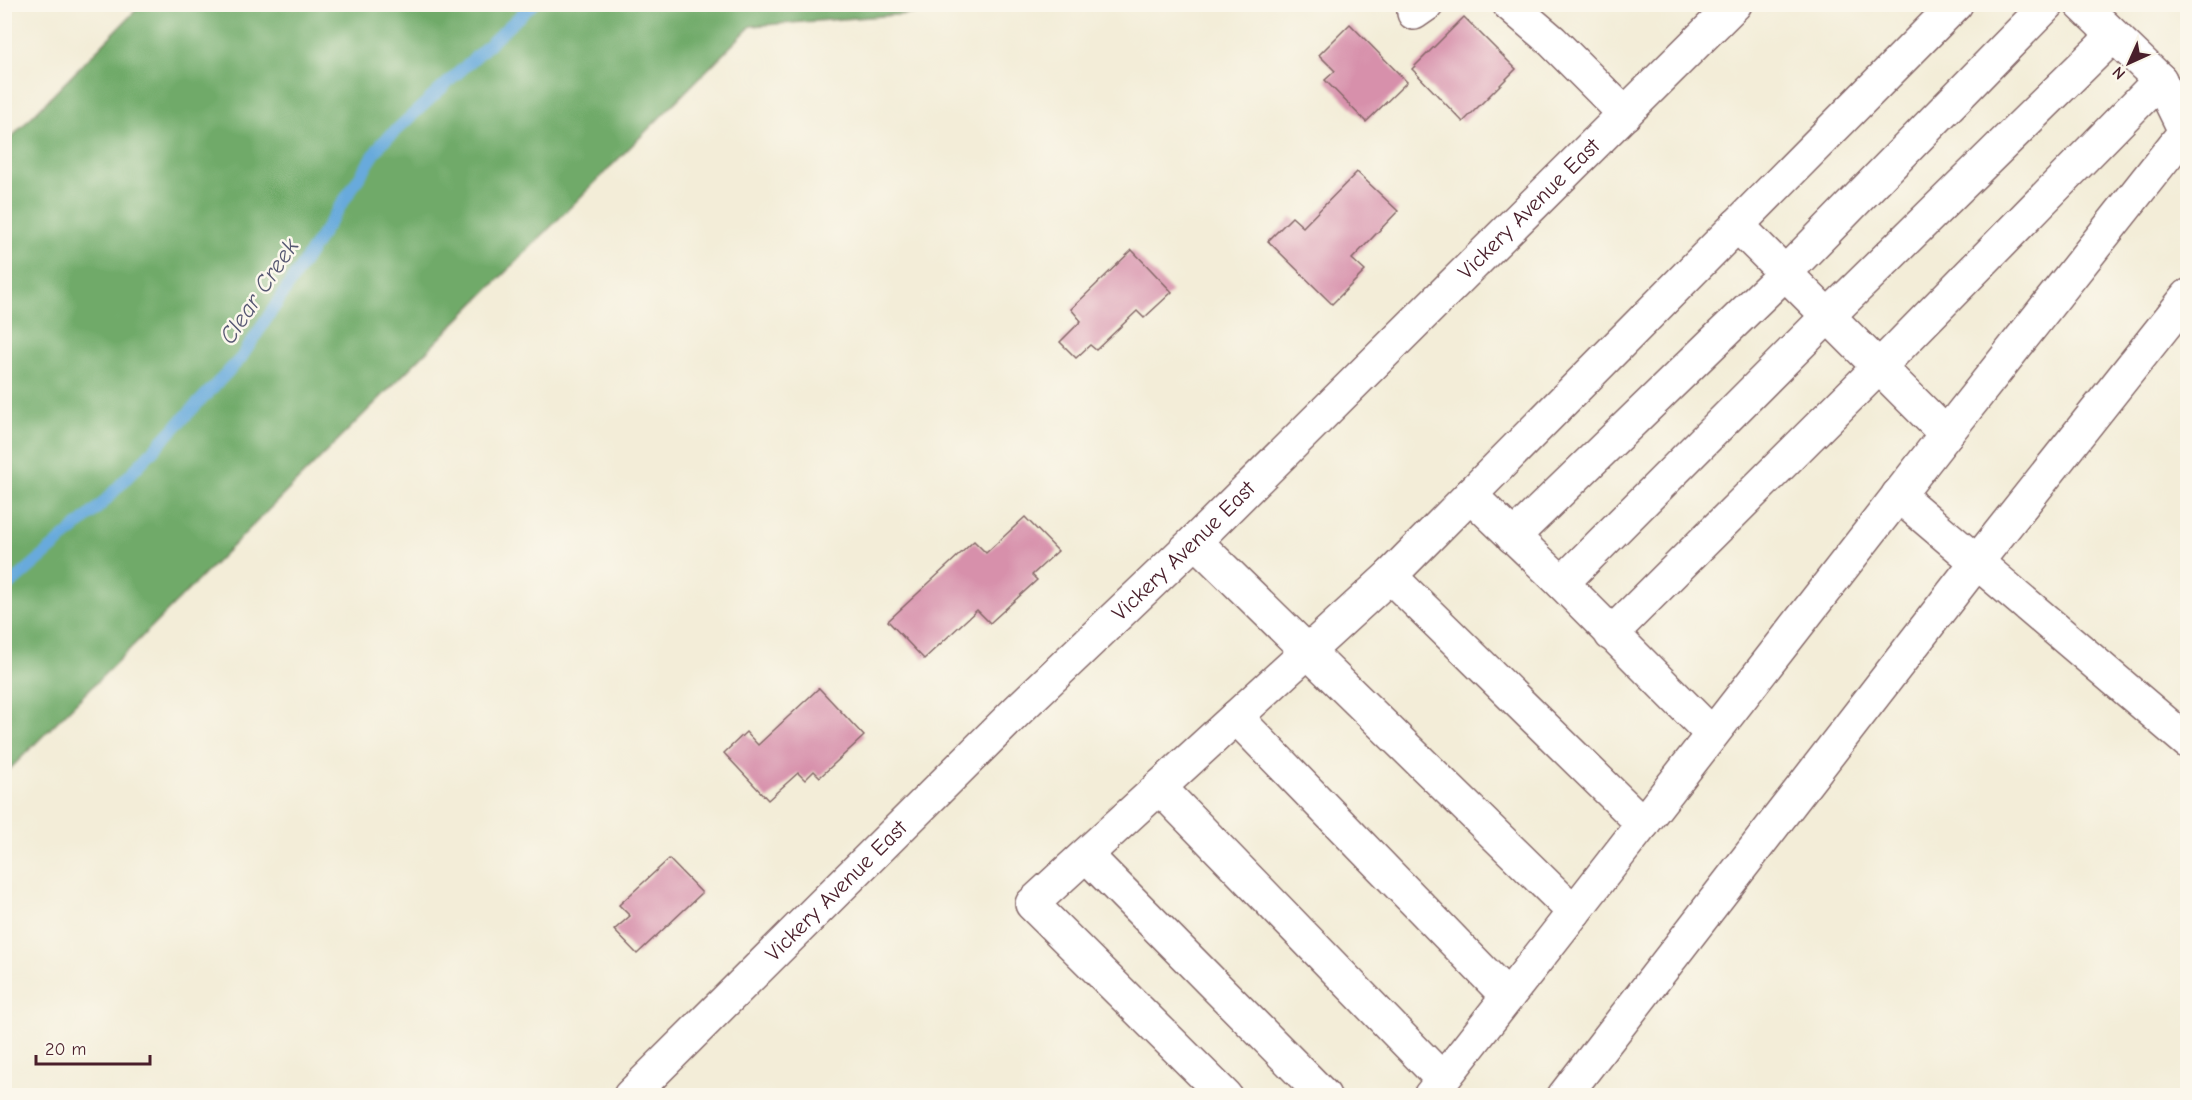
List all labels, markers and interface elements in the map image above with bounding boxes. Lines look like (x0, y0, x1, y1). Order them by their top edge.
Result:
north arrow (2099, 33, 2159, 93)
text: N (2109, 63, 2129, 83)
street label: Vickery Avenue East (1453, 133, 1606, 285)
water label: Clear Creek (213, 233, 305, 349)
street label: Vickery Avenue East (1107, 475, 1261, 626)
street label: Vickery Avenue East (760, 814, 913, 967)
scale bar (36, 1028, 150, 1066)
text: 20 m (45, 1039, 86, 1060)

